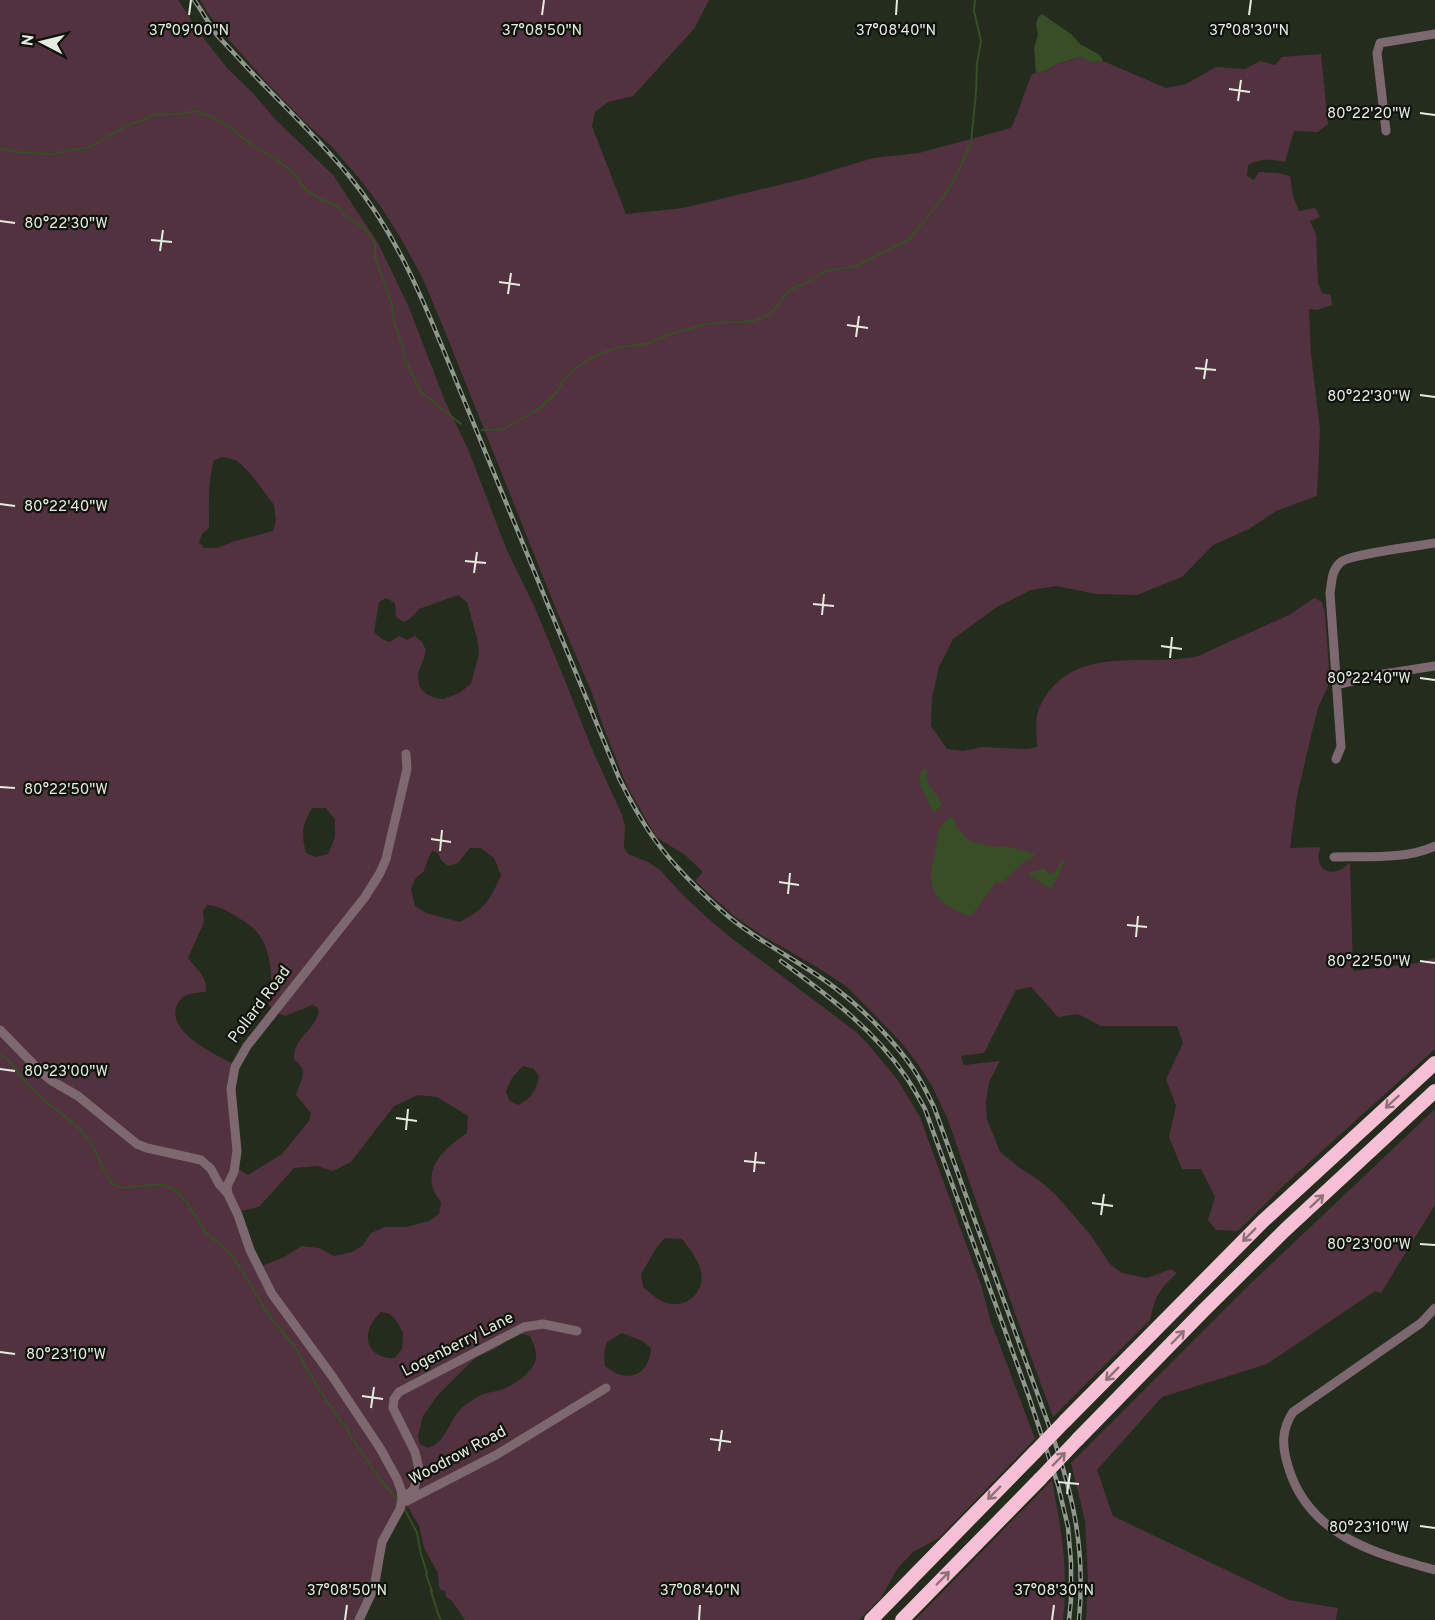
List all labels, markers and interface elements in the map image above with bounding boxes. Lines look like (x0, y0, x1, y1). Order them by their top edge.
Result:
north arrow (12, 12, 72, 72)
text: 37°09'00"N (149, 22, 229, 41)
text: 37°08'50"N (502, 22, 582, 41)
text: 37°08'40"N (856, 22, 936, 41)
text: 37°08'30"N (1209, 22, 1289, 41)
text: N (18, 33, 40, 47)
text: 80°22'20"W (1327, 105, 1411, 124)
text: 80°22'30"W (24, 215, 108, 234)
text: 80°22'30"W (1327, 388, 1411, 407)
text: 80°22'40"W (24, 498, 108, 517)
text: 80°22'40"W (1327, 670, 1411, 689)
text: 80°22'50"W (24, 781, 108, 800)
text: 80°22'50"W (1327, 953, 1411, 972)
street label: Pollard Road (224, 962, 296, 1048)
text: 80°23'00"W (24, 1063, 108, 1082)
one-way arrow (1384, 1095, 1399, 1109)
one-way arrow (1309, 1193, 1324, 1208)
one-way arrow (1242, 1227, 1256, 1242)
text: 80°23'00"W (1327, 1236, 1411, 1255)
street label: Logenberry Lane (399, 1308, 517, 1382)
one-way arrow (1170, 1330, 1185, 1345)
text: 80°23'10"W (26, 1346, 106, 1365)
one-way arrow (1104, 1366, 1119, 1381)
street label: Woodrow Road (406, 1422, 510, 1490)
one-way arrow (1052, 1452, 1066, 1467)
one-way arrow (987, 1486, 1002, 1501)
text: 80°23'10"W (1329, 1519, 1409, 1538)
one-way arrow (935, 1571, 950, 1586)
text: 37°08'50"N (307, 1582, 387, 1601)
text: 37°08'40"N (660, 1582, 740, 1601)
text: 37°08'30"N (1014, 1582, 1094, 1601)

